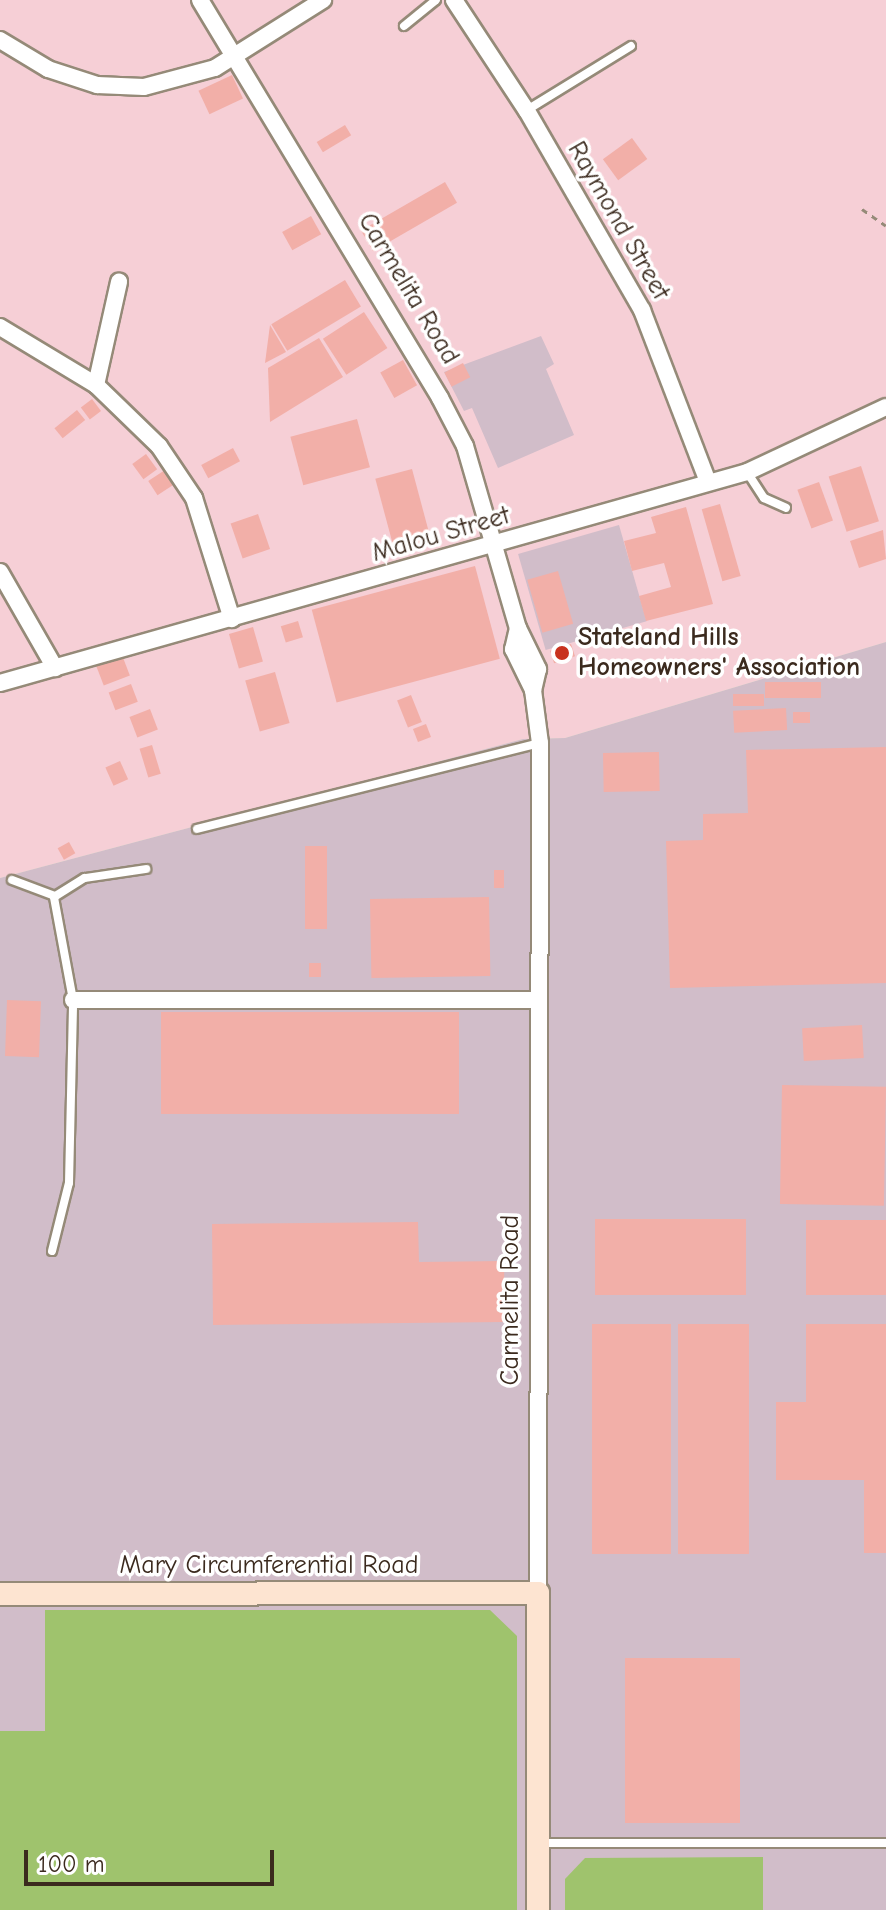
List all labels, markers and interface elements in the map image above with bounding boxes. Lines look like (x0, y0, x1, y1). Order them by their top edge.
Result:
street label: Raymond Street (560, 136, 676, 306)
street label: Carmelita Road (351, 208, 465, 370)
street label: Malou Street (369, 500, 513, 570)
place label: Stateland Hills Homeowners' Association (578, 622, 860, 684)
marker: Stateland Hills Homeowners' Association (553, 644, 571, 662)
street label: Carmelita Road (495, 1215, 527, 1385)
street label: Mary Circumferential Road (120, 1550, 418, 1582)
scale bar (28, 1834, 278, 1884)
text: 100 m (38, 1850, 105, 1878)

